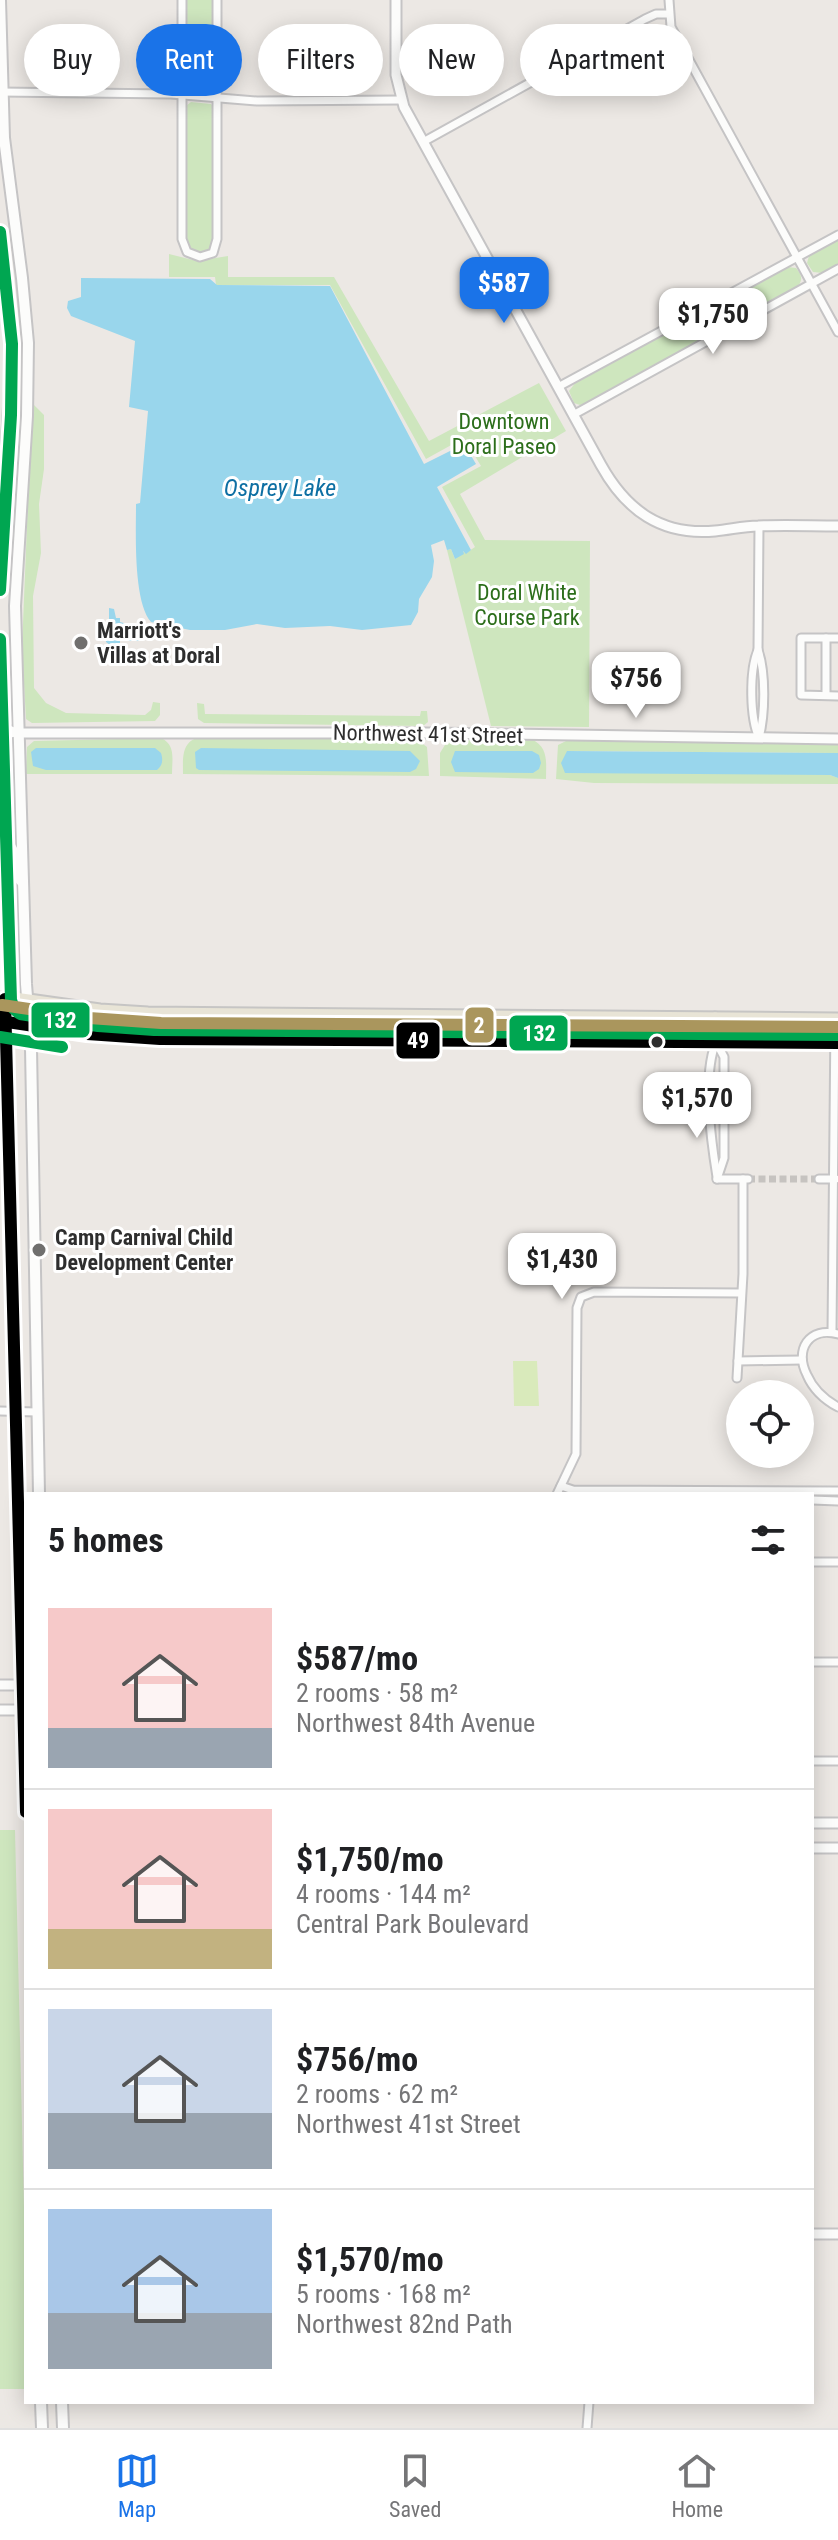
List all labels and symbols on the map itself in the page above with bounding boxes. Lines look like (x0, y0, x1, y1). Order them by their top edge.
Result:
pin: $587 (457, 257, 551, 325)
pin: $1,750 (648, 288, 778, 356)
park label: Downtown Doral Paseo (452, 409, 556, 459)
water label: Osprey Lake (224, 474, 336, 502)
park label: Doral White Course Park (474, 580, 580, 630)
place label: Marriott's Villas at Doral (97, 618, 220, 668)
marker: Marriott's Villas at Doral (72, 634, 90, 652)
pin: $756 (589, 652, 683, 720)
street label: Northwest 41st Street (333, 720, 523, 748)
line badge: 132 (30, 1001, 91, 1039)
line badge: 2 (464, 1006, 495, 1044)
text: 132 (43, 1008, 77, 1033)
text: 2 (473, 1013, 485, 1038)
line badge: 132 (508, 1014, 569, 1052)
line badge: 49 (395, 1021, 441, 1060)
text: 132 (522, 1021, 556, 1046)
text: 49 (407, 1028, 429, 1053)
unlabelled marker (649, 1034, 665, 1050)
pin: $1,570 (632, 1072, 762, 1140)
place label: Camp Carnival Child Development Center (55, 1225, 233, 1275)
pin: $1,430 (497, 1233, 627, 1301)
marker: Camp Carnival Child Development Center (30, 1241, 48, 1259)

